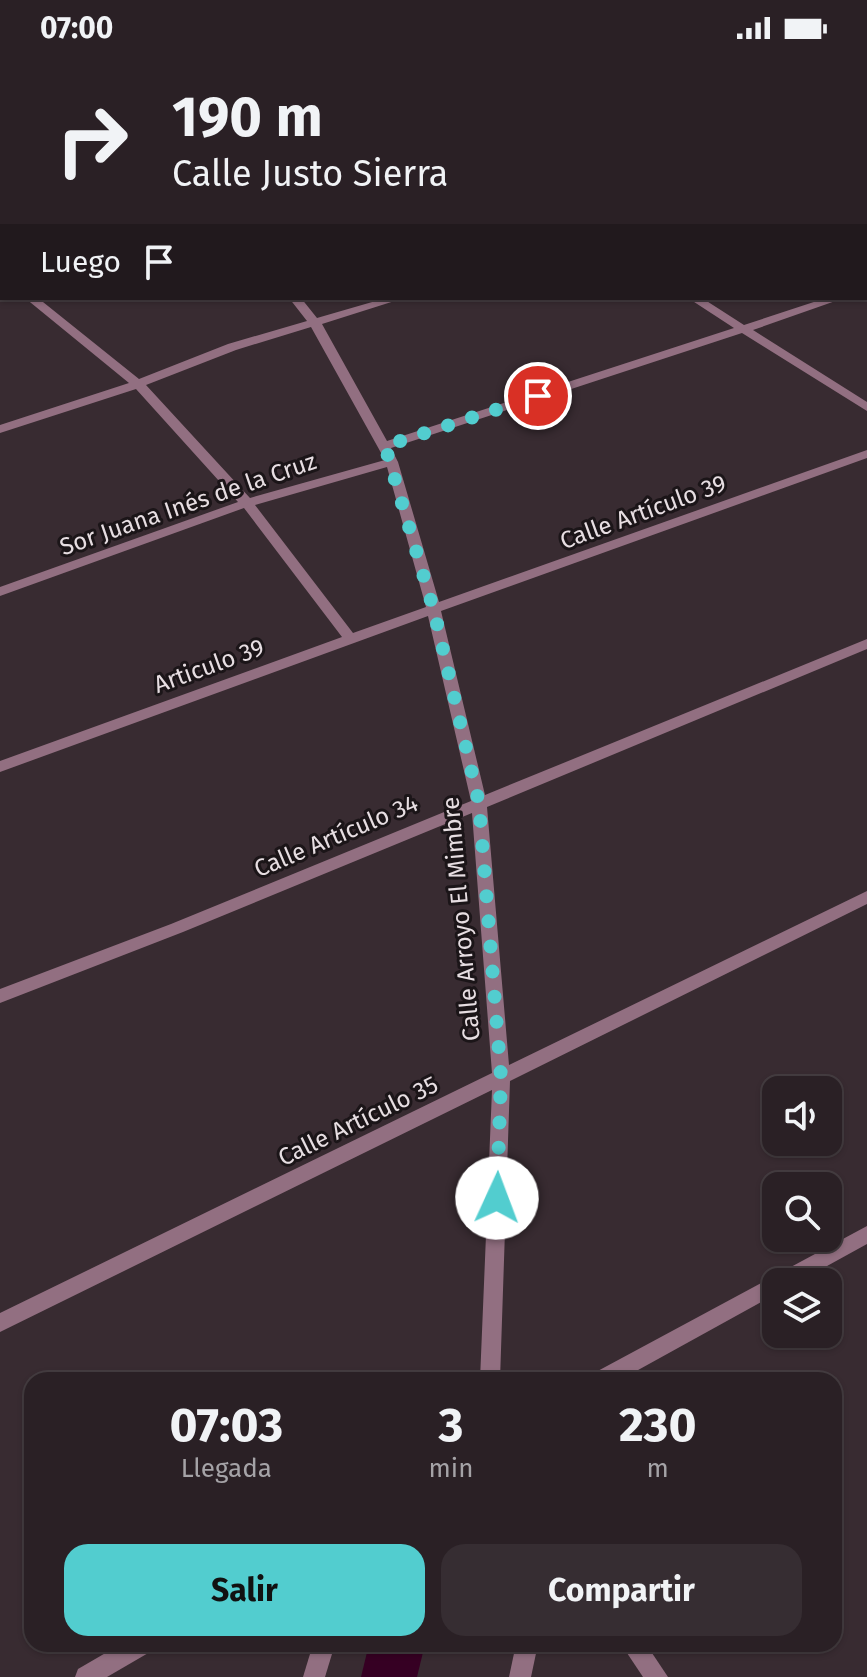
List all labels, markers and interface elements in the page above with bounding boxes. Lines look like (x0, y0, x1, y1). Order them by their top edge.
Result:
text: 07:00 (40, 10, 113, 46)
text: 190 m (172, 84, 323, 151)
icon: right (40, 88, 144, 192)
text: Calle Justo Sierra (172, 152, 448, 196)
icon: arrive (137, 240, 181, 284)
text: Luego (40, 244, 121, 280)
pin (504, 362, 572, 430)
icon: arrive (516, 374, 560, 418)
street label: Sor Juana Inés de la Cruz (56, 447, 320, 561)
street label: Calle Artículo 39 (556, 469, 730, 555)
street label: Articulo 39 (150, 633, 268, 699)
street label: Calle Artículo 34 (250, 789, 422, 883)
street label: Calle Arroyo El Mimbre (436, 796, 486, 1042)
street label: Calle Artículo 35 (274, 1070, 442, 1172)
map controls (762, 1076, 842, 1348)
button: sound (762, 1076, 842, 1156)
position arrow (455, 1156, 539, 1240)
button: search (762, 1172, 842, 1252)
button: layers (762, 1268, 842, 1348)
text: 07:03 (169, 1396, 283, 1454)
text: 3 (439, 1396, 463, 1454)
text: 230 (619, 1396, 697, 1454)
text: Llegada (181, 1453, 272, 1484)
text: min (429, 1453, 473, 1484)
text: m (647, 1453, 669, 1484)
button: Salir (64, 1544, 425, 1636)
button: Compartir (441, 1544, 802, 1636)

